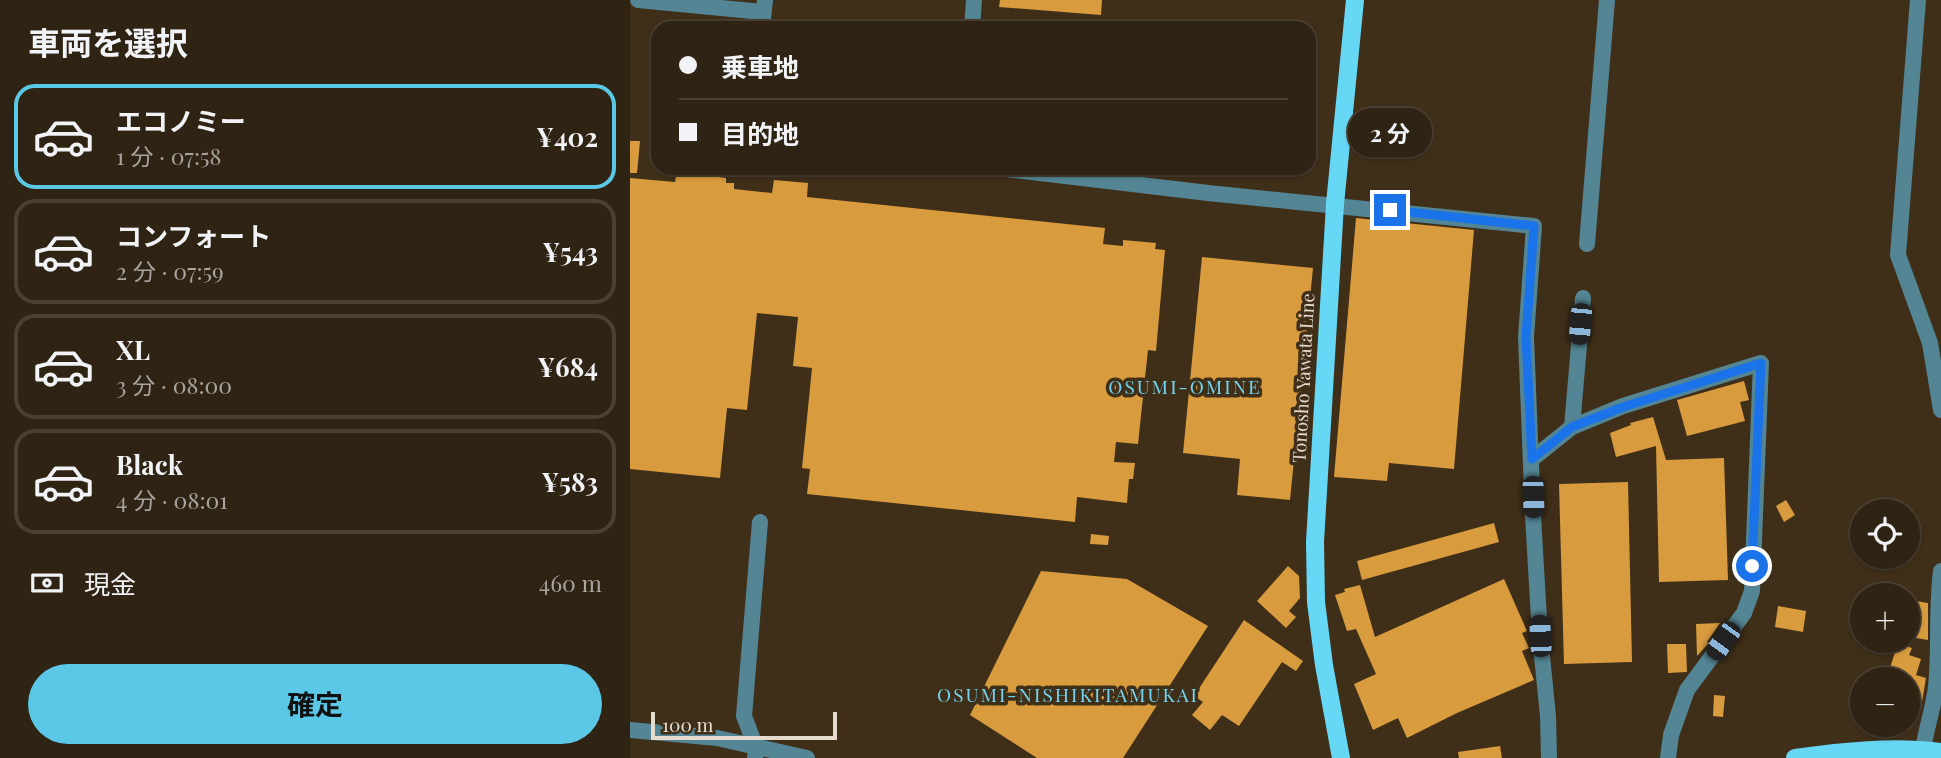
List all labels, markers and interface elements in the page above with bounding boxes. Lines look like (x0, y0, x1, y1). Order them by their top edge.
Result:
text: 車両を選択 (28, 20, 188, 63)
text: 乗車地 (721, 49, 799, 84)
text: エコノミー (116, 103, 246, 138)
icon: car (32, 105, 95, 168)
callout: 2 分 (1348, 108, 1432, 158)
text: 目的地 (721, 116, 799, 151)
text: 2 分 (1370, 117, 1410, 148)
text: ¥402 (536, 119, 598, 154)
text: 1 分 · 07:58 (116, 140, 222, 171)
route end (1374, 194, 1406, 226)
text: コンフォート (116, 218, 271, 253)
icon: car (32, 220, 95, 283)
text: ¥543 (542, 234, 598, 269)
text: 2 分 · 07:59 (116, 255, 224, 286)
street label: Tonosho Yawata Line (1287, 293, 1319, 463)
car (1568, 302, 1593, 346)
text: XL (116, 332, 150, 367)
icon: car (32, 335, 95, 398)
text: ¥684 (537, 349, 598, 384)
text: 3 分 · 08:00 (116, 369, 232, 400)
district label: OSUMI-OMINE (1108, 373, 1262, 399)
text: Black (116, 447, 183, 482)
icon: car (32, 450, 95, 513)
text: ¥583 (541, 464, 598, 499)
car (1522, 476, 1545, 518)
text: 4 分 · 08:01 (116, 484, 228, 515)
map controls (1850, 499, 1920, 737)
button: locate (1850, 499, 1920, 569)
route start (1736, 550, 1768, 582)
icon: cash (28, 564, 66, 602)
text: 現金 (84, 566, 136, 601)
text: 460 m (539, 567, 602, 598)
button: + (1850, 583, 1920, 653)
car (1529, 614, 1552, 658)
car (1703, 618, 1744, 664)
button: 確定 (28, 664, 602, 744)
button: − (1850, 667, 1920, 737)
district label: OSUMI-NISHIKITAMUKAI (937, 681, 1199, 707)
scale bar (651, 709, 836, 741)
text: 100 m (662, 711, 713, 737)

